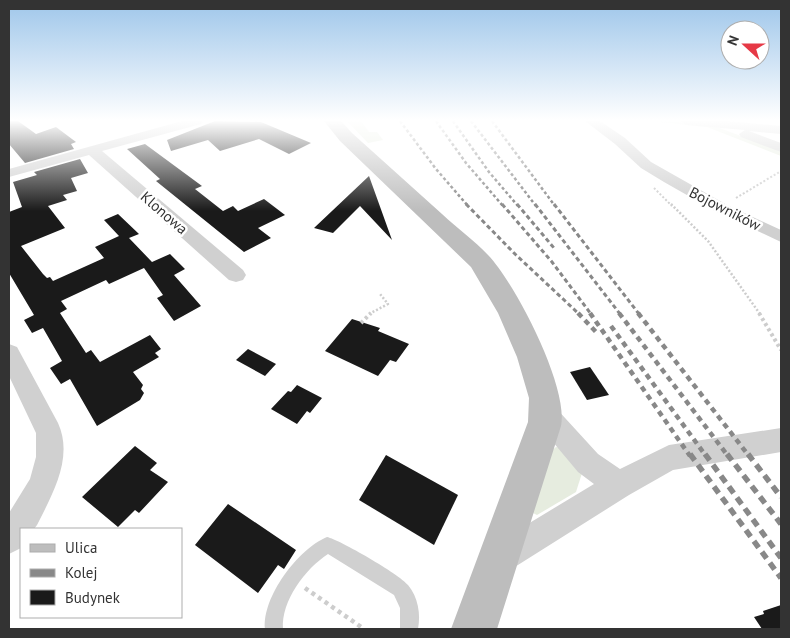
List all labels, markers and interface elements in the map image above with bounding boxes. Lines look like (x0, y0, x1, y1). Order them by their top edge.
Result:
north arrow (720, 20, 770, 70)
text: N (723, 33, 743, 48)
street label: Bojowników (686, 182, 764, 235)
street label: Klonowa (137, 187, 192, 238)
legend (20, 528, 182, 618)
text: Ulica (65, 538, 97, 557)
text: Kolej (65, 563, 97, 582)
text: Budynek (65, 588, 121, 607)

